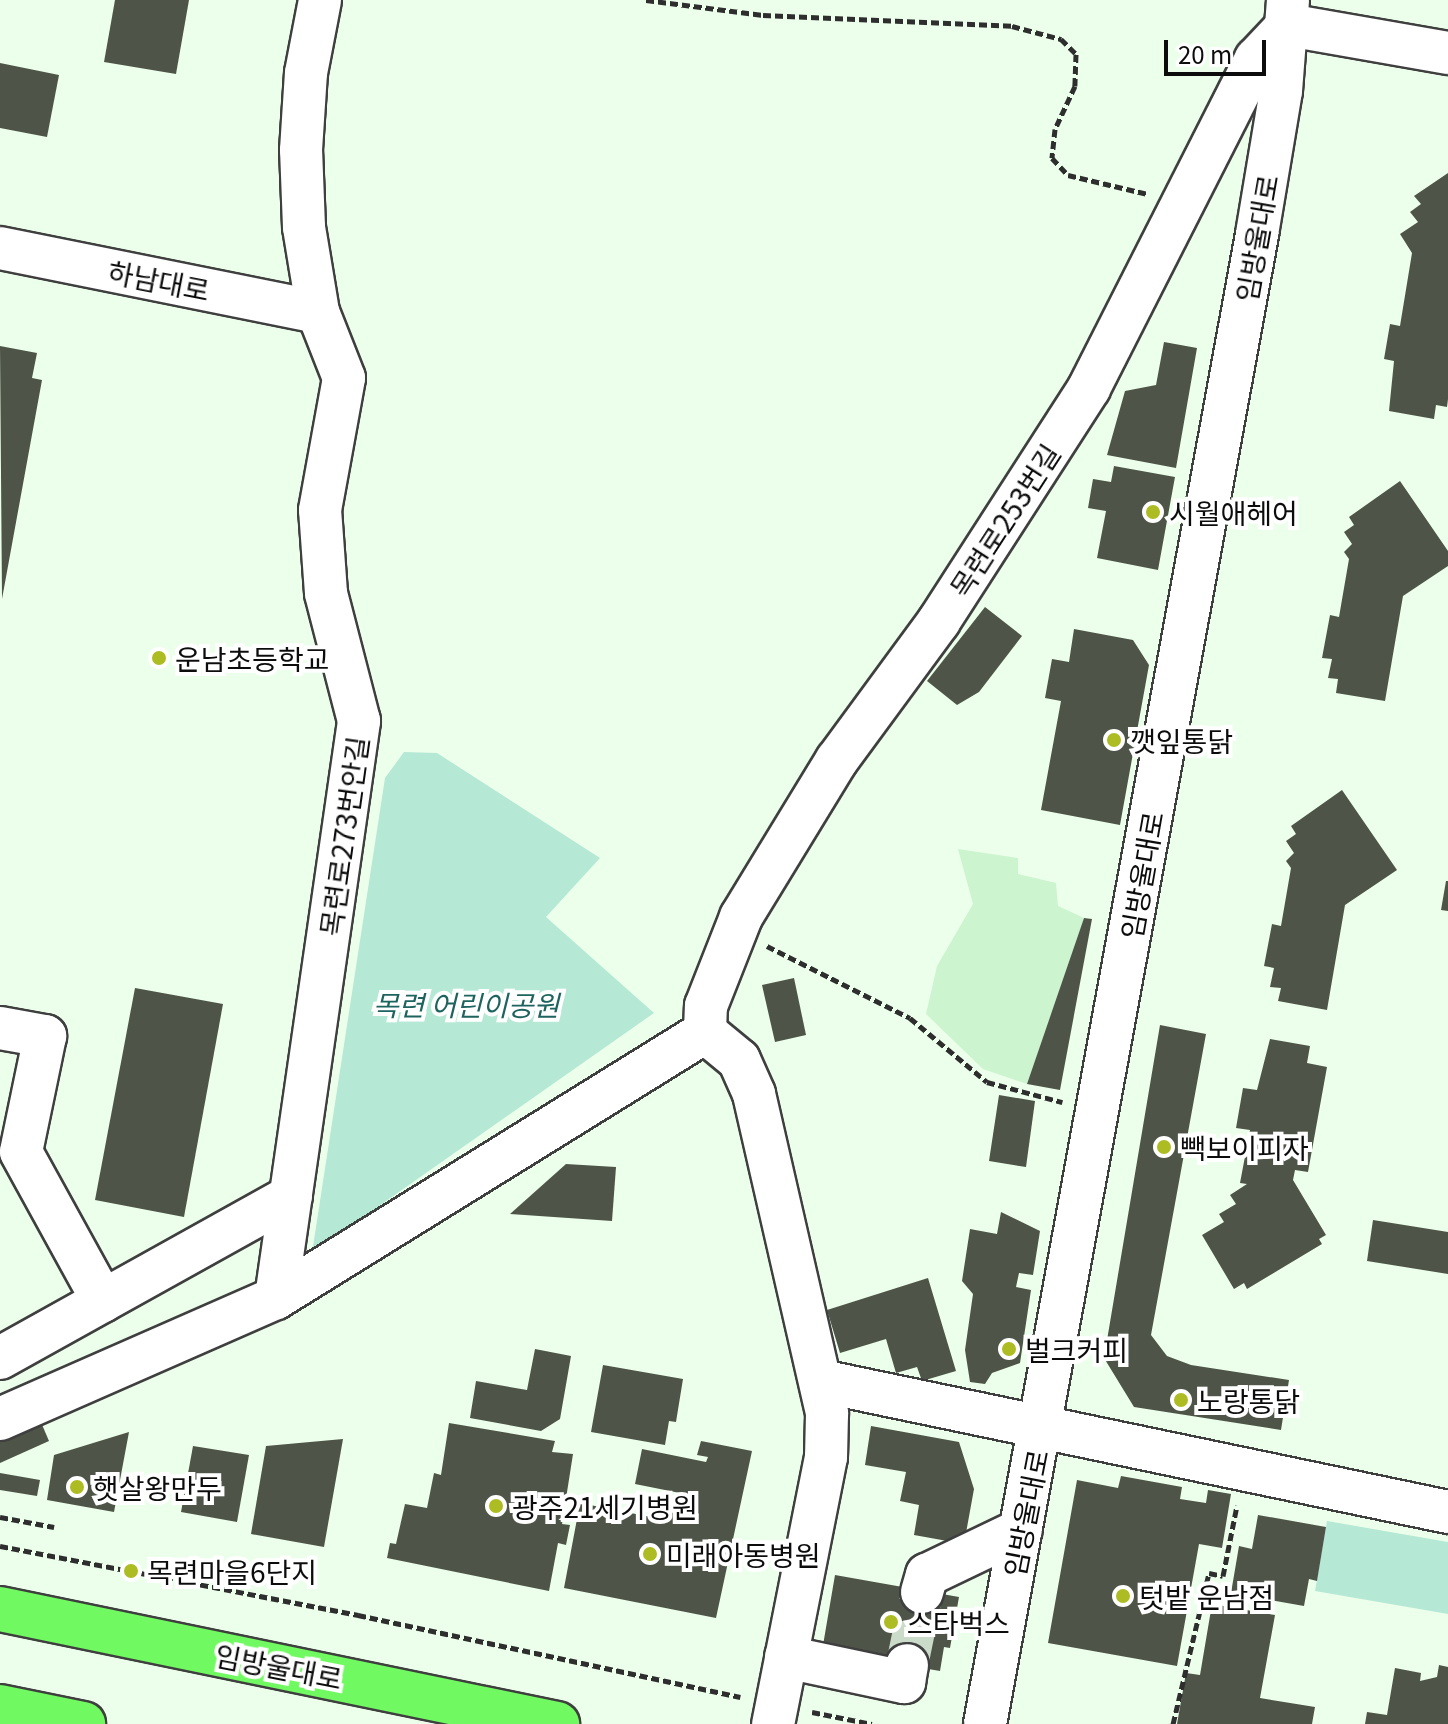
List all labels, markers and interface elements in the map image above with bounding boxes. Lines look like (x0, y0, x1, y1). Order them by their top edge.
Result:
scale bar (1168, 24, 1270, 74)
text: 20 m (1178, 36, 1232, 71)
street label: 임방울대로 (1228, 172, 1284, 304)
street label: 하남대로 (105, 254, 213, 306)
street label: 목련로253번길 (942, 437, 1066, 603)
place label: 시월애헤어 (1169, 495, 1298, 529)
marker: 시월애헤어 (1144, 503, 1162, 521)
place label: 운남초등학교 (175, 641, 330, 675)
marker: 운남초등학교 (150, 649, 168, 667)
place label: 깻잎통닭 (1130, 723, 1233, 757)
marker: 깻잎통닭 (1105, 731, 1123, 749)
street label: 목련로273번안길 (312, 734, 374, 938)
street label: 임방울대로 (1113, 809, 1169, 941)
park label: 목련 어린이공원 (373, 987, 559, 1021)
place label: 빽보이피자 (1180, 1130, 1309, 1164)
marker: 빽보이피자 (1155, 1138, 1173, 1156)
place label: 벌크커피 (1025, 1332, 1128, 1366)
marker: 벌크커피 (1000, 1340, 1018, 1358)
place label: 노랑통닭 (1197, 1383, 1300, 1417)
marker: 노랑통닭 (1172, 1391, 1190, 1409)
street label: 임방울대로 (996, 1447, 1054, 1579)
place label: 햇살왕만두 (93, 1470, 222, 1504)
marker: 햇살왕만두 (68, 1478, 86, 1496)
place label: 광주21세기병원 (512, 1489, 698, 1523)
marker: 광주21세기병원 (487, 1497, 505, 1515)
place label: 미래아동병원 (666, 1537, 821, 1571)
marker: 미래아동병원 (641, 1545, 659, 1563)
place label: 목련마을6단지 (147, 1554, 317, 1588)
marker: 목련마을6단지 (122, 1562, 140, 1580)
place label: 텃밭 운남점 (1139, 1579, 1274, 1613)
marker: 텃밭 운남점 (1114, 1587, 1132, 1605)
place label: 스타벅스 (907, 1605, 1010, 1639)
marker: 스타벅스 (882, 1613, 900, 1631)
street label: 임방울대로 (213, 1637, 345, 1695)

